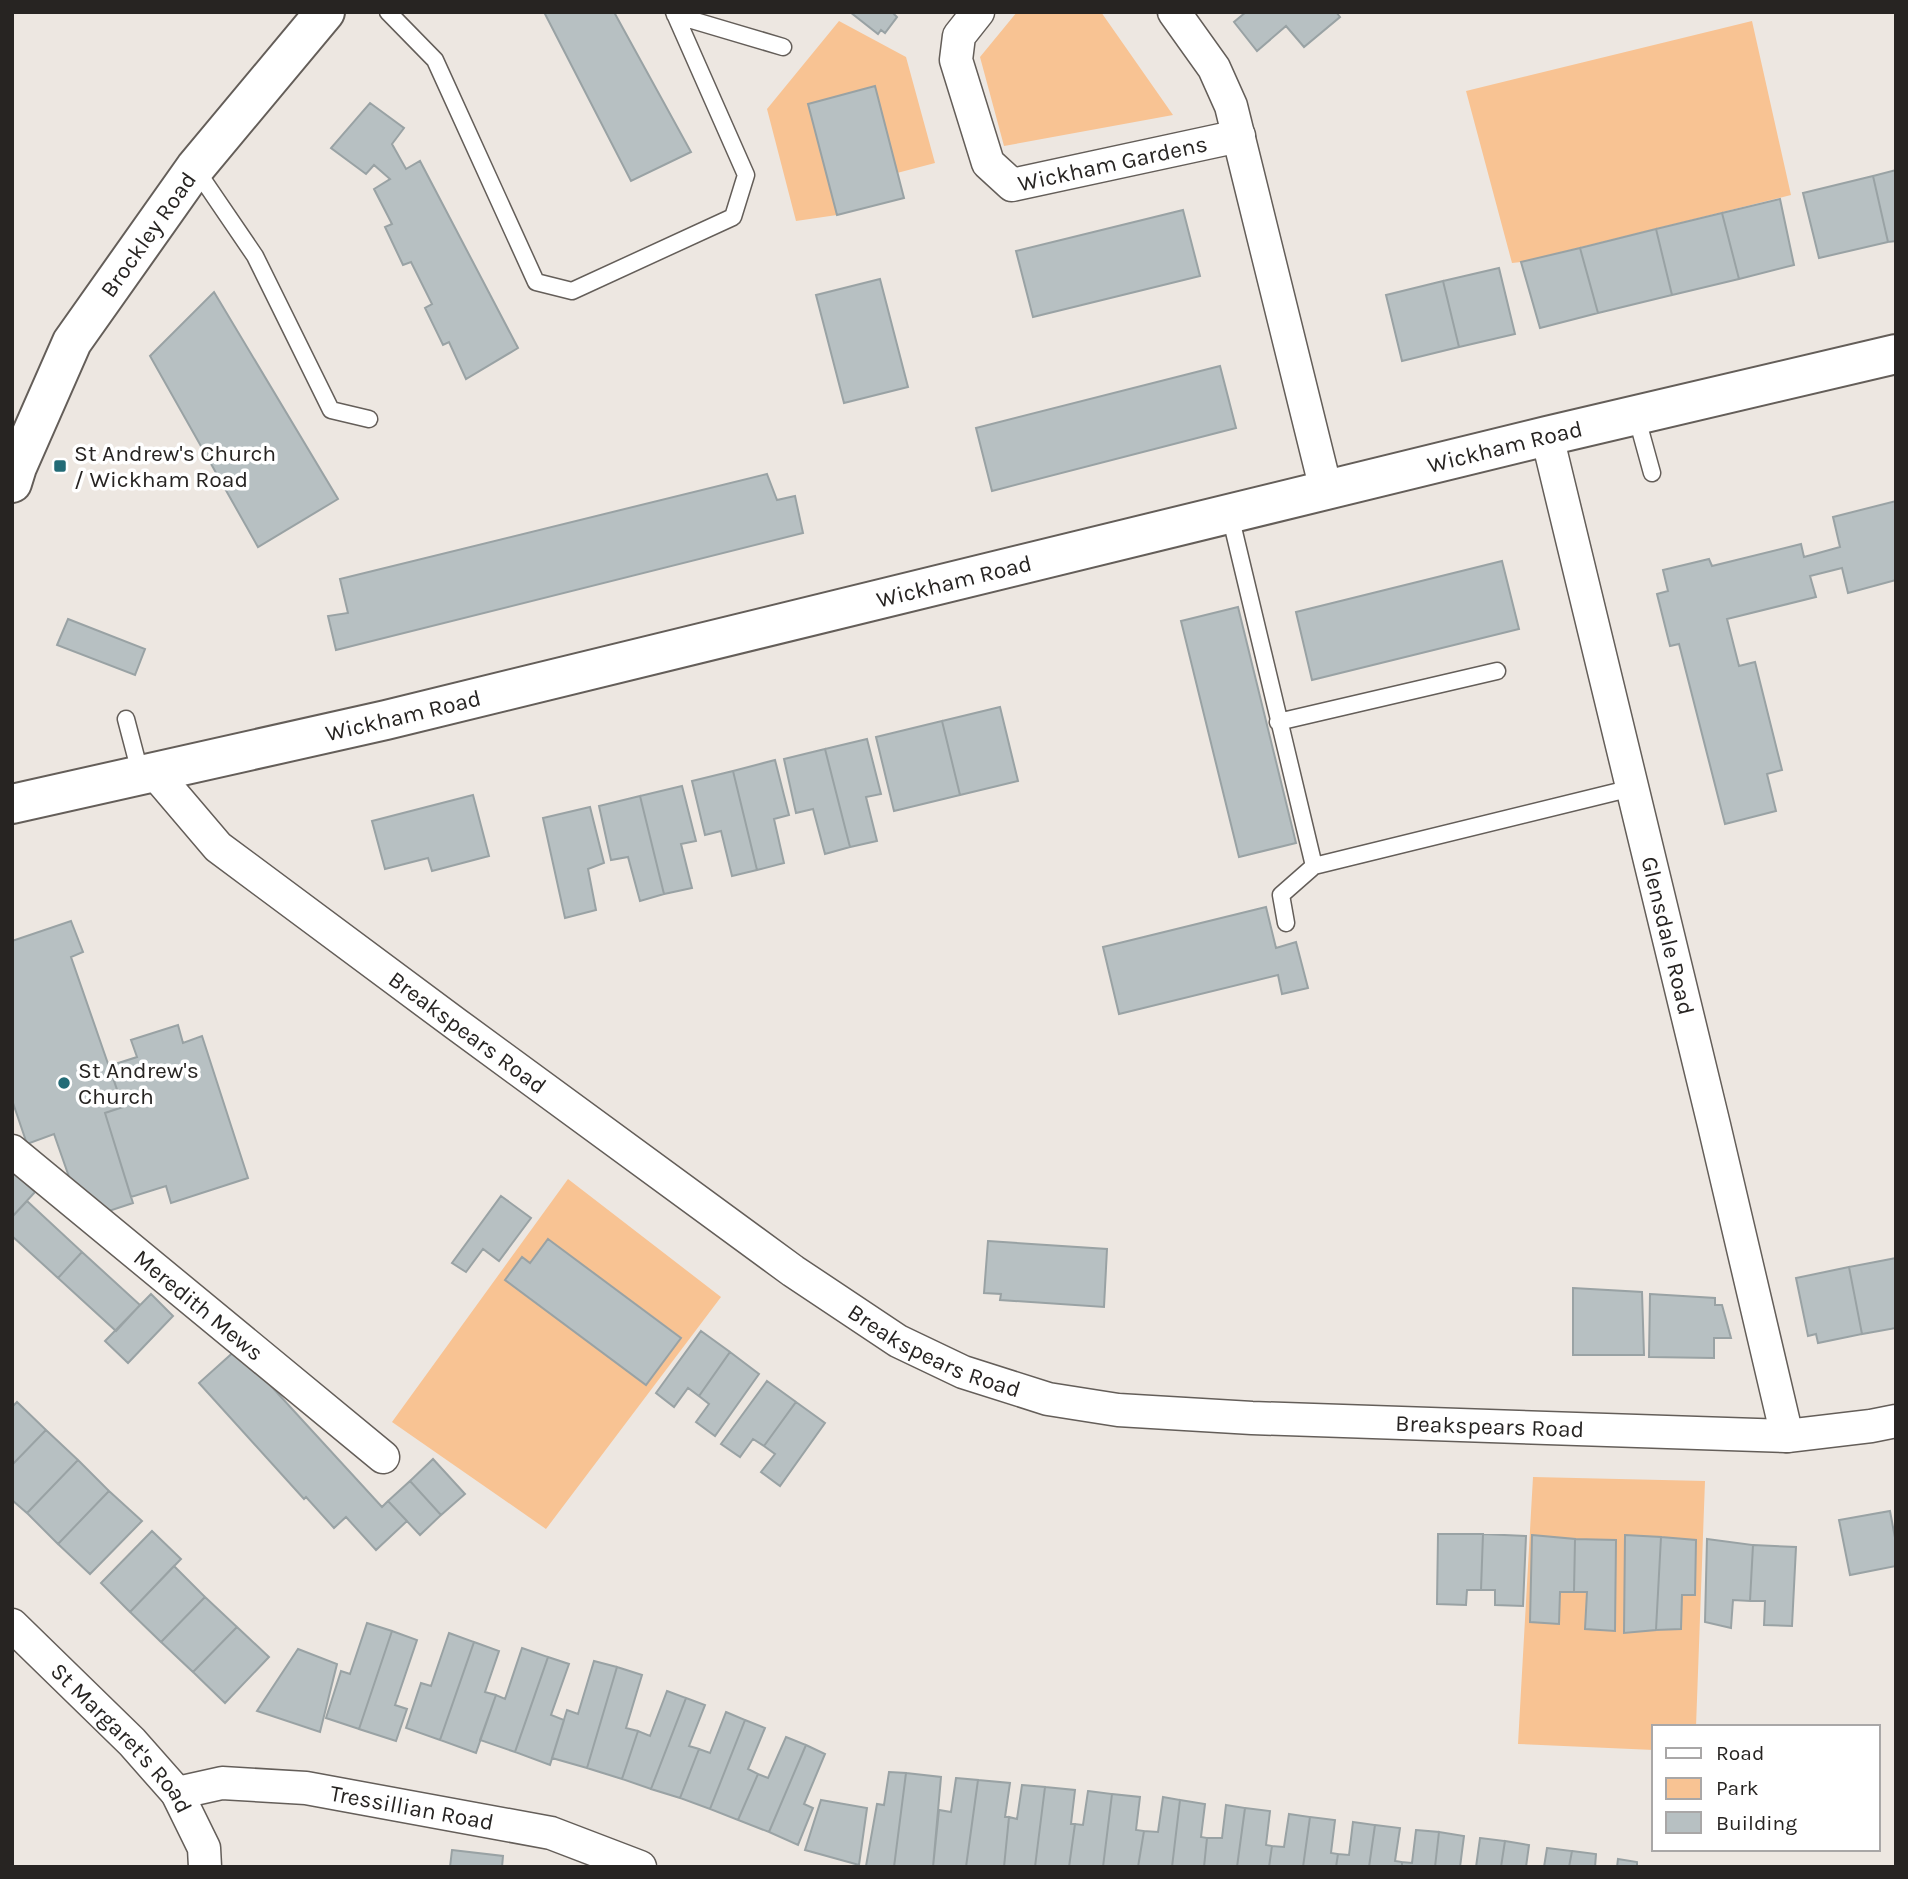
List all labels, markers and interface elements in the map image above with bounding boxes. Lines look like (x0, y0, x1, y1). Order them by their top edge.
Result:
street label: Wickham Gardens (1015, 130, 1210, 197)
street label: Brockley Road (94, 166, 202, 302)
street label: Wickham Road (1424, 415, 1585, 478)
place label: St Andrew's Church / Wickham Road (74, 440, 276, 493)
marker: St Andrew's Church / Wickham Road (52, 458, 68, 474)
street label: Wickham Road (874, 549, 1034, 613)
street label: Wickham Road (323, 684, 484, 747)
street label: Glensdale Road (1636, 854, 1700, 1017)
street label: Breakspears Road (384, 965, 552, 1099)
place label: St Andrew's Church (78, 1057, 199, 1110)
marker: St Andrew's Church (56, 1075, 72, 1091)
street label: Meredith Mews (128, 1244, 269, 1366)
street label: Breakspears Road (843, 1298, 1024, 1403)
street label: Breakspears Road (1395, 1409, 1585, 1443)
street label: St Margaret's Road (45, 1657, 198, 1817)
legend (1652, 1725, 1880, 1851)
text: Road (1716, 1741, 1764, 1765)
text: Park (1716, 1776, 1759, 1800)
street label: Tressillian Road (328, 1779, 496, 1836)
text: Building (1716, 1811, 1797, 1835)

